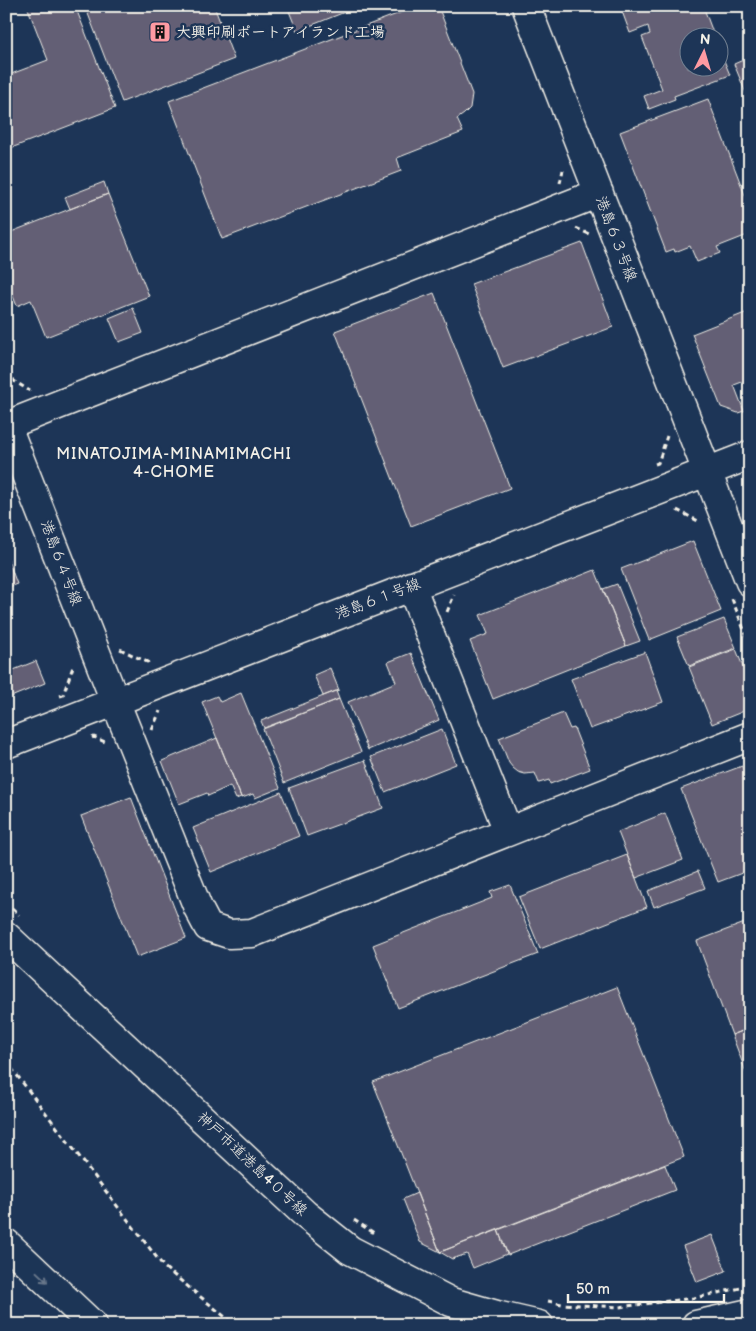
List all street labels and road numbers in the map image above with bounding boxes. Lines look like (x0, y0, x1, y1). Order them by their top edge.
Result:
street label: 港島６３号線 (591, 194, 641, 284)
street label: 港島６４号線 (36, 518, 86, 608)
street label: 港島６１号線 (333, 574, 423, 624)
street label: 神戸市道港島4０号線 (193, 1108, 311, 1220)

